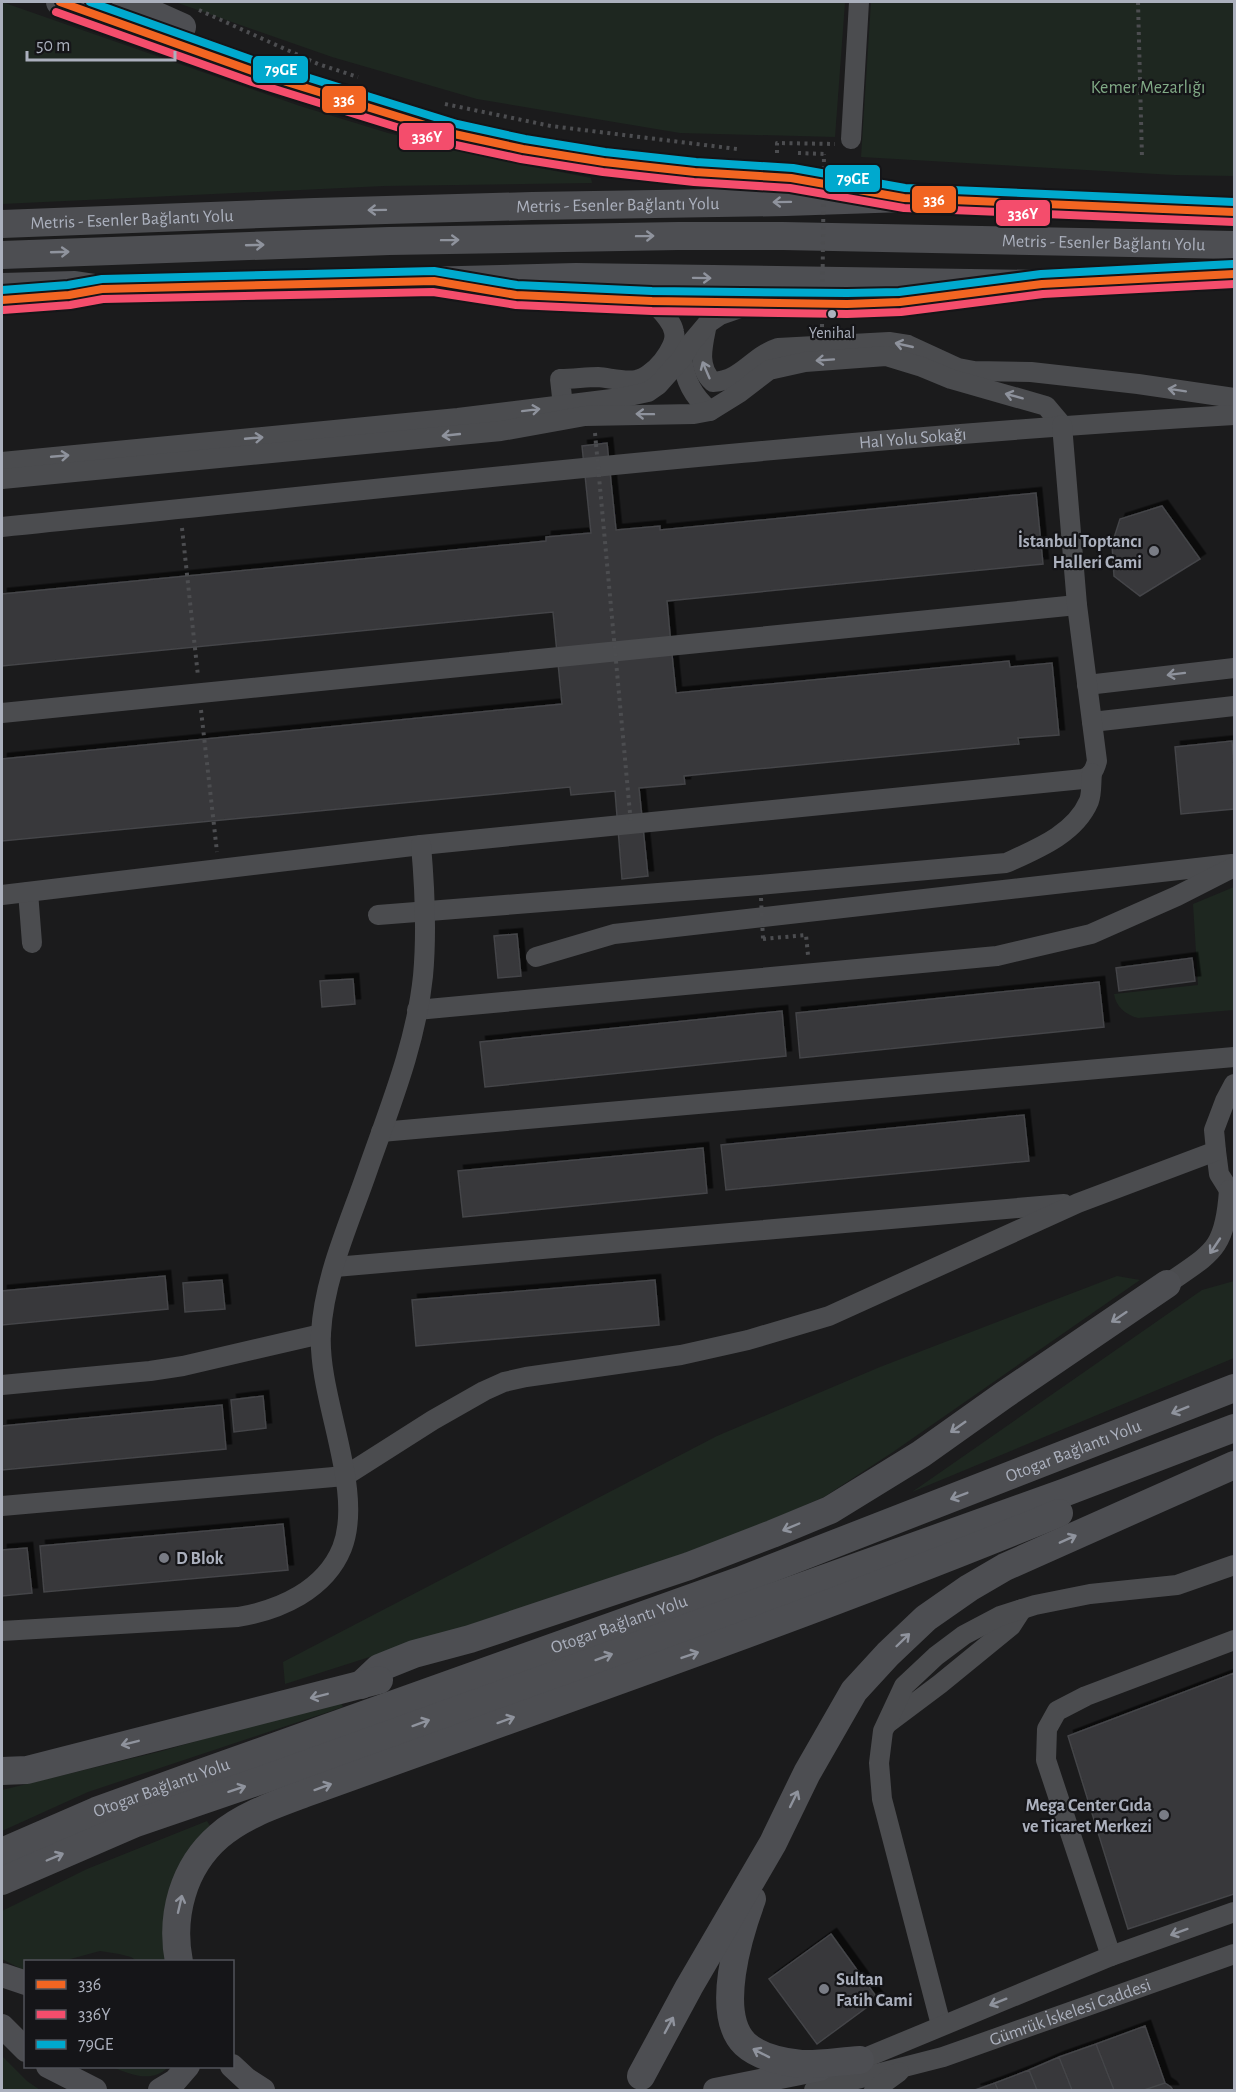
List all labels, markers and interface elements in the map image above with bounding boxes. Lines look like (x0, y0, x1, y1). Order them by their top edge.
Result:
scale bar (27, 24, 176, 62)
text: 50 m (36, 37, 70, 55)
line badge: 79GE (252, 55, 309, 84)
text: 79GE (265, 62, 297, 78)
park label: Kemer Mezarlığı (1091, 79, 1205, 97)
line badge: 336 (321, 85, 367, 114)
text: 336 (333, 92, 355, 108)
line badge: 336Y (398, 122, 455, 151)
text: 336Y (412, 129, 442, 145)
line badge: 79GE (824, 164, 881, 193)
text: 79GE (837, 171, 869, 187)
line badge: 336 (911, 185, 957, 214)
text: 336 (923, 192, 945, 208)
street label: Metris - Esenler Bağlantı Yolu (516, 195, 720, 216)
one-way arrow (773, 196, 793, 208)
line badge: 336Y (995, 199, 1051, 227)
one-way arrow (368, 204, 388, 216)
text: 336Y (1008, 206, 1038, 222)
street label: Metris - Esenler Bağlantı Yolu (30, 207, 234, 233)
one-way arrow (634, 231, 654, 242)
street label: Metris - Esenler Bağlantı Yolu (1002, 232, 1205, 254)
one-way arrow (439, 234, 459, 245)
one-way arrow (244, 240, 264, 251)
one-way arrow (49, 246, 69, 258)
one-way arrow (692, 272, 712, 284)
marker: Yenihal (826, 308, 838, 320)
place label: Yenihal (809, 325, 855, 341)
one-way arrow (895, 339, 914, 351)
one-way arrow (816, 355, 836, 366)
one-way arrow (700, 362, 711, 380)
one-way arrow (1167, 384, 1187, 395)
one-way arrow (1005, 390, 1024, 402)
one-way arrow (521, 404, 541, 415)
one-way arrow (635, 409, 655, 420)
street label: Hal Yolu Sokağı (858, 426, 967, 452)
one-way arrow (442, 430, 462, 441)
one-way arrow (243, 432, 263, 443)
one-way arrow (49, 450, 69, 461)
place label: İstanbul Toptancı Halleri Cami (1018, 530, 1142, 572)
marker: İstanbul Toptancı Halleri Cami (1147, 544, 1161, 558)
one-way arrow (1167, 669, 1187, 680)
one-way arrow (1209, 1237, 1221, 1253)
one-way arrow (1111, 1311, 1128, 1323)
one-way arrow (1171, 1405, 1190, 1416)
street label: Otogar Bağlantı Yolu (1003, 1417, 1144, 1486)
one-way arrow (951, 1421, 967, 1434)
one-way arrow (951, 1491, 969, 1502)
one-way arrow (782, 1522, 800, 1533)
one-way arrow (1059, 1533, 1077, 1544)
place label: D Blok (176, 1550, 224, 1568)
marker: D Blok (157, 1551, 171, 1565)
street label: Otogar Bağlantı Yolu (549, 1592, 690, 1657)
one-way arrow (895, 1633, 910, 1647)
one-way arrow (680, 1648, 699, 1659)
one-way arrow (594, 1651, 613, 1662)
one-way arrow (310, 1690, 329, 1702)
one-way arrow (496, 1713, 515, 1724)
one-way arrow (411, 1716, 430, 1727)
one-way arrow (121, 1738, 140, 1750)
street label: Otogar Bağlantı Yolu (91, 1755, 232, 1821)
one-way arrow (313, 1780, 332, 1791)
one-way arrow (227, 1782, 246, 1793)
one-way arrow (789, 1791, 800, 1809)
place label: Mega Center Gıda ve Ticaret Merkezi (1022, 1797, 1152, 1836)
marker: Mega Center Gıda ve Ticaret Merkezi (1157, 1808, 1171, 1822)
one-way arrow (45, 1851, 63, 1862)
one-way arrow (175, 1895, 186, 1914)
one-way arrow (1171, 1927, 1189, 1938)
legend (24, 1960, 234, 2068)
place label: Sultan Fatih Cami (836, 1971, 913, 2010)
text: 336 (78, 1976, 101, 1994)
street label: Gümrük İskelesi Caddesi (987, 1976, 1153, 2050)
marker: Sultan Fatih Cami (817, 1982, 831, 1996)
one-way arrow (989, 1997, 1007, 2008)
text: 336Y (78, 2006, 111, 2024)
one-way arrow (663, 2017, 675, 2034)
text: 79GE (78, 2036, 114, 2054)
one-way arrow (753, 2047, 771, 2059)

